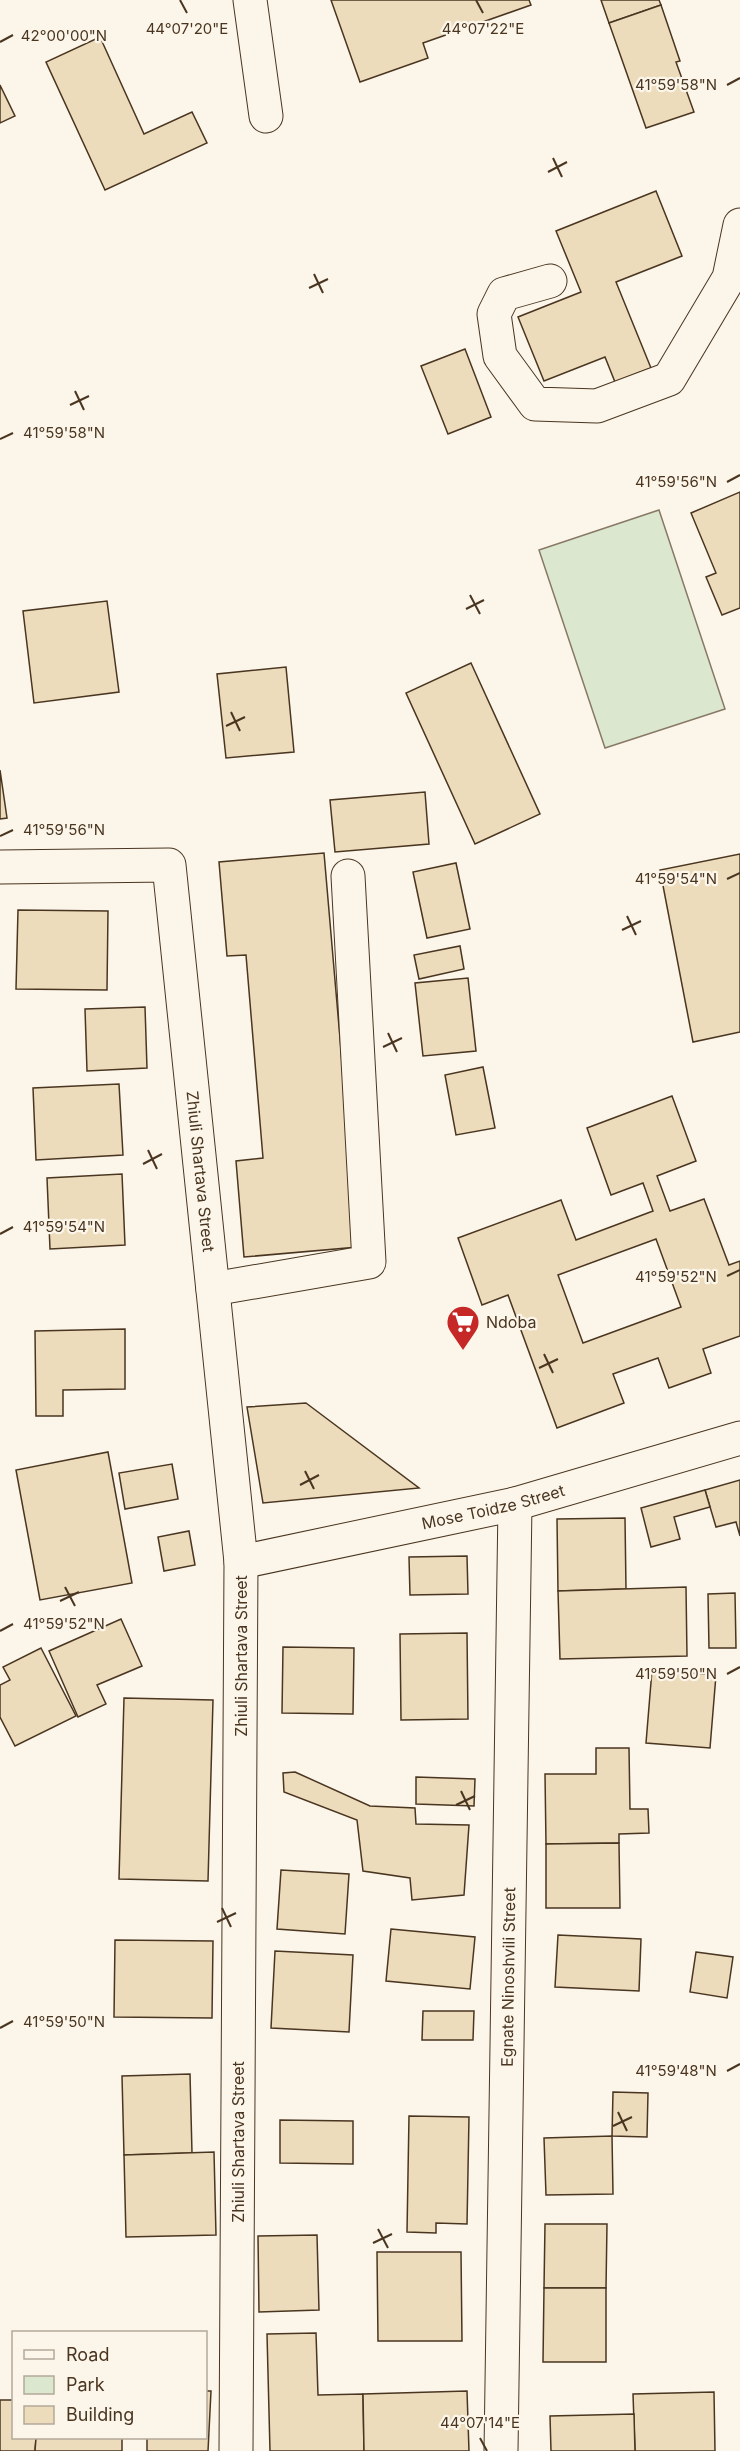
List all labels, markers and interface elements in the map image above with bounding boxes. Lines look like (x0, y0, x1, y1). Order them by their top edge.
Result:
text: 44°07'20"E (146, 19, 228, 38)
text: 44°07'22"E (442, 19, 524, 38)
text: 42°00'00"N (21, 26, 107, 45)
text: 41°59'58"N (635, 75, 717, 94)
text: 41°59'58"N (23, 423, 105, 442)
text: 41°59'56"N (635, 472, 717, 491)
text: 41°59'56"N (23, 820, 105, 839)
text: 41°59'54"N (635, 869, 717, 888)
street label: Zhiuli Shartava Street (182, 1090, 219, 1253)
text: 41°59'54"N (23, 1217, 105, 1236)
text: 41°59'52"N (635, 1267, 717, 1286)
supermarket icon: Ndoba (445, 1304, 481, 1351)
place label: Ndoba (486, 1312, 536, 1332)
street label: Mose Toidze Street (420, 1480, 567, 1533)
street label: Zhiuli Shartava Street (231, 1575, 251, 1737)
text: 41°59'52"N (23, 1614, 105, 1633)
text: 41°59'50"N (635, 1664, 717, 1683)
street label: Egnate Ninoshvili Street (497, 1887, 519, 2067)
text: 41°59'50"N (23, 2012, 105, 2031)
street label: Zhiuli Shartava Street (228, 2061, 248, 2223)
text: 41°59'48"N (635, 2061, 717, 2080)
legend (12, 2331, 207, 2439)
text: Road (66, 2344, 109, 2365)
text: Park (66, 2374, 105, 2395)
text: Building (66, 2404, 134, 2425)
text: 44°07'14"E (440, 2413, 520, 2432)

